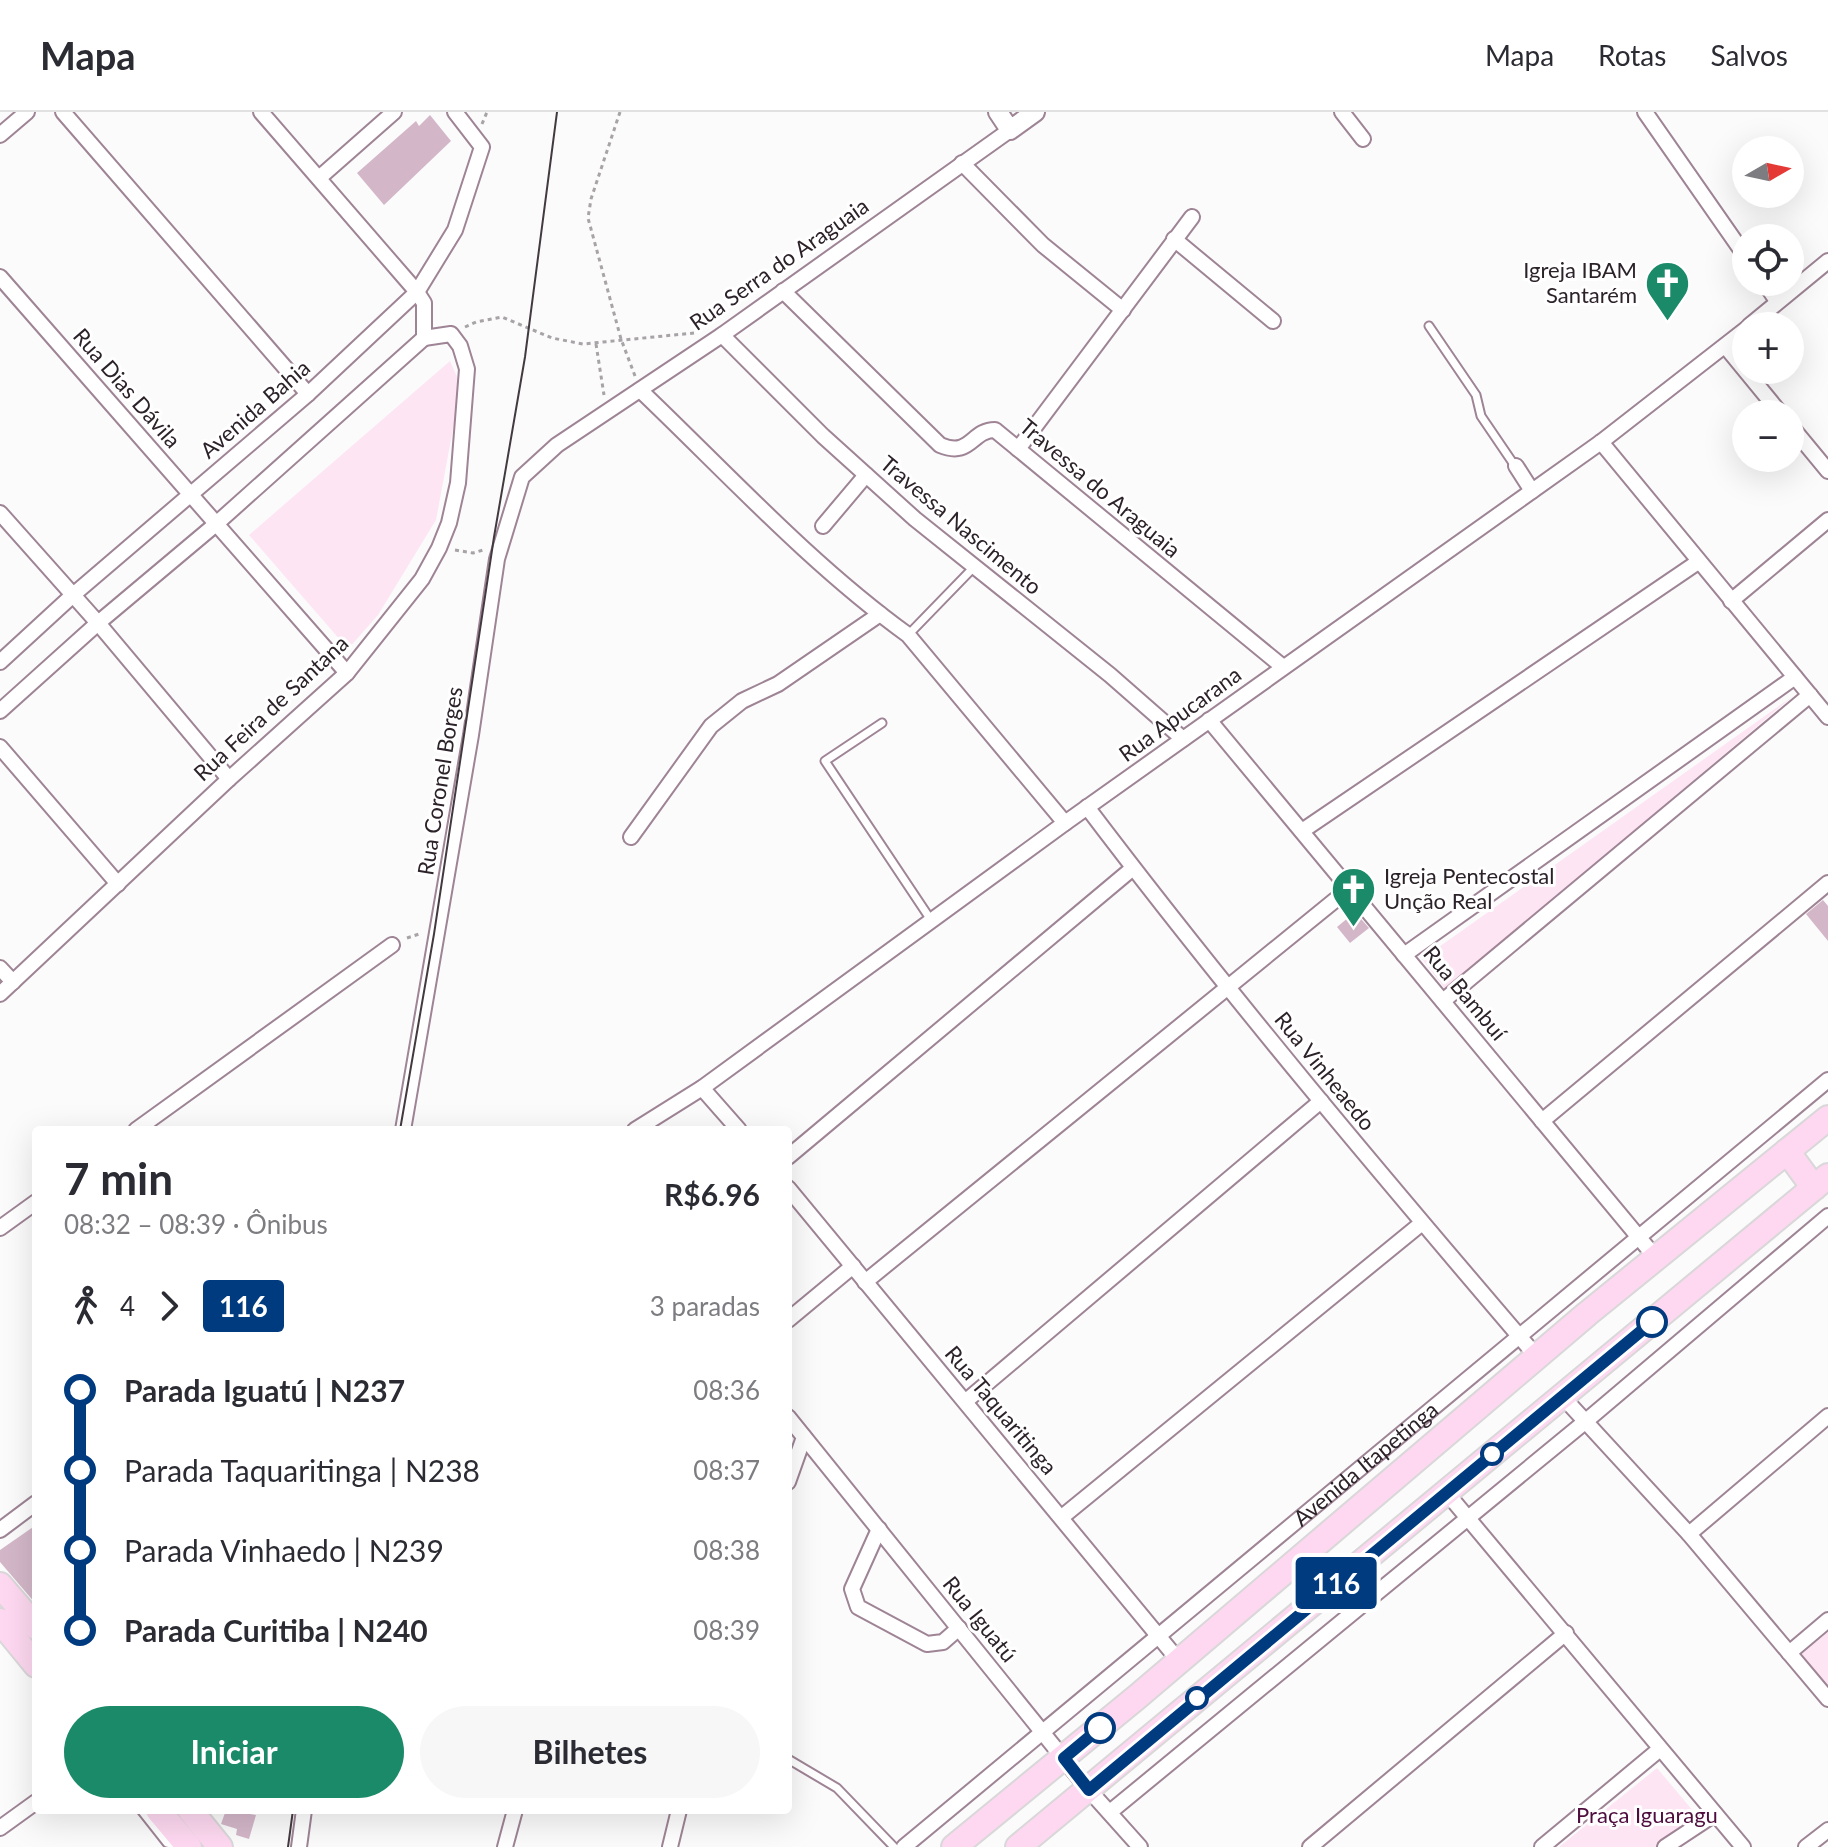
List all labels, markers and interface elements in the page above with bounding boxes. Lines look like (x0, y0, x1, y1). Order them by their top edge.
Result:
text: Mapa (40, 32, 136, 78)
text: Mapa (1485, 38, 1554, 72)
text: Rotas (1598, 38, 1666, 72)
text: Salvos (1710, 38, 1788, 72)
north arrow (1732, 136, 1804, 208)
map controls (1732, 136, 1804, 472)
street label: Rua Serra do Araguaia (684, 192, 873, 336)
button: locate (1732, 224, 1804, 296)
place label: Igreja IBAM Santarém (1523, 256, 1637, 308)
church icon: Igreja IBAM Santarém (1644, 259, 1692, 322)
button: + (1732, 312, 1804, 384)
street label: Rua Dias Dávila (68, 322, 187, 453)
street label: Avenida Bahia (194, 354, 315, 464)
button: − (1732, 400, 1804, 472)
street label: Travessa do Araguaia (1014, 412, 1186, 563)
street label: Travessa Nascimento (875, 449, 1047, 600)
street label: Rua Feira de Santana (188, 629, 354, 786)
street label: Rua Apucarana (1113, 660, 1246, 767)
street label: Rua Coronel Borges (411, 685, 468, 877)
place label: Igreja Pentecostal Unção Real (1384, 862, 1554, 914)
church icon: Igreja Pentecostal Unção Real (1329, 865, 1377, 928)
street label: Rua Bambuí (1418, 940, 1513, 1046)
street label: Rua Vinheaedo (1269, 1006, 1382, 1136)
text: 7 min (64, 1152, 173, 1204)
text: R$6.96 (664, 1176, 760, 1212)
text: 08:32 – 08:39 · Ônibus (64, 1208, 328, 1240)
icon: walk (64, 1284, 108, 1328)
icon: forward (147, 1284, 191, 1328)
text: 116 (219, 1289, 268, 1323)
text: 4 (120, 1290, 135, 1322)
text: 3 paradas (650, 1290, 760, 1322)
unlabelled marker (1637, 1307, 1667, 1337)
street label: Rua Taquaritinga (940, 1340, 1063, 1480)
text: Parada Iguatú | N237 (124, 1372, 405, 1408)
text: 08:36 (693, 1374, 760, 1406)
street label: Avenida Itapetinga (1287, 1396, 1443, 1531)
unlabelled marker (1481, 1443, 1503, 1465)
text: Parada Taquaritinga | N238 (124, 1452, 480, 1488)
text: 08:37 (693, 1454, 760, 1486)
text: Parada Vinhaedo | N239 (124, 1532, 444, 1568)
text: 08:38 (693, 1534, 760, 1566)
line badge: 116 (1290, 1557, 1382, 1609)
text: 116 (1312, 1566, 1360, 1600)
street label: Rua Iguatú (938, 1570, 1023, 1667)
text: Parada Curitiba | N240 (124, 1612, 428, 1648)
text: 08:39 (693, 1614, 760, 1646)
unlabelled marker (1186, 1687, 1208, 1709)
button: Iniciar (64, 1706, 404, 1798)
button: Bilhetes (420, 1706, 760, 1798)
unlabelled marker (1085, 1713, 1115, 1743)
park label: Praça Iguaragu (1576, 1801, 1718, 1828)

